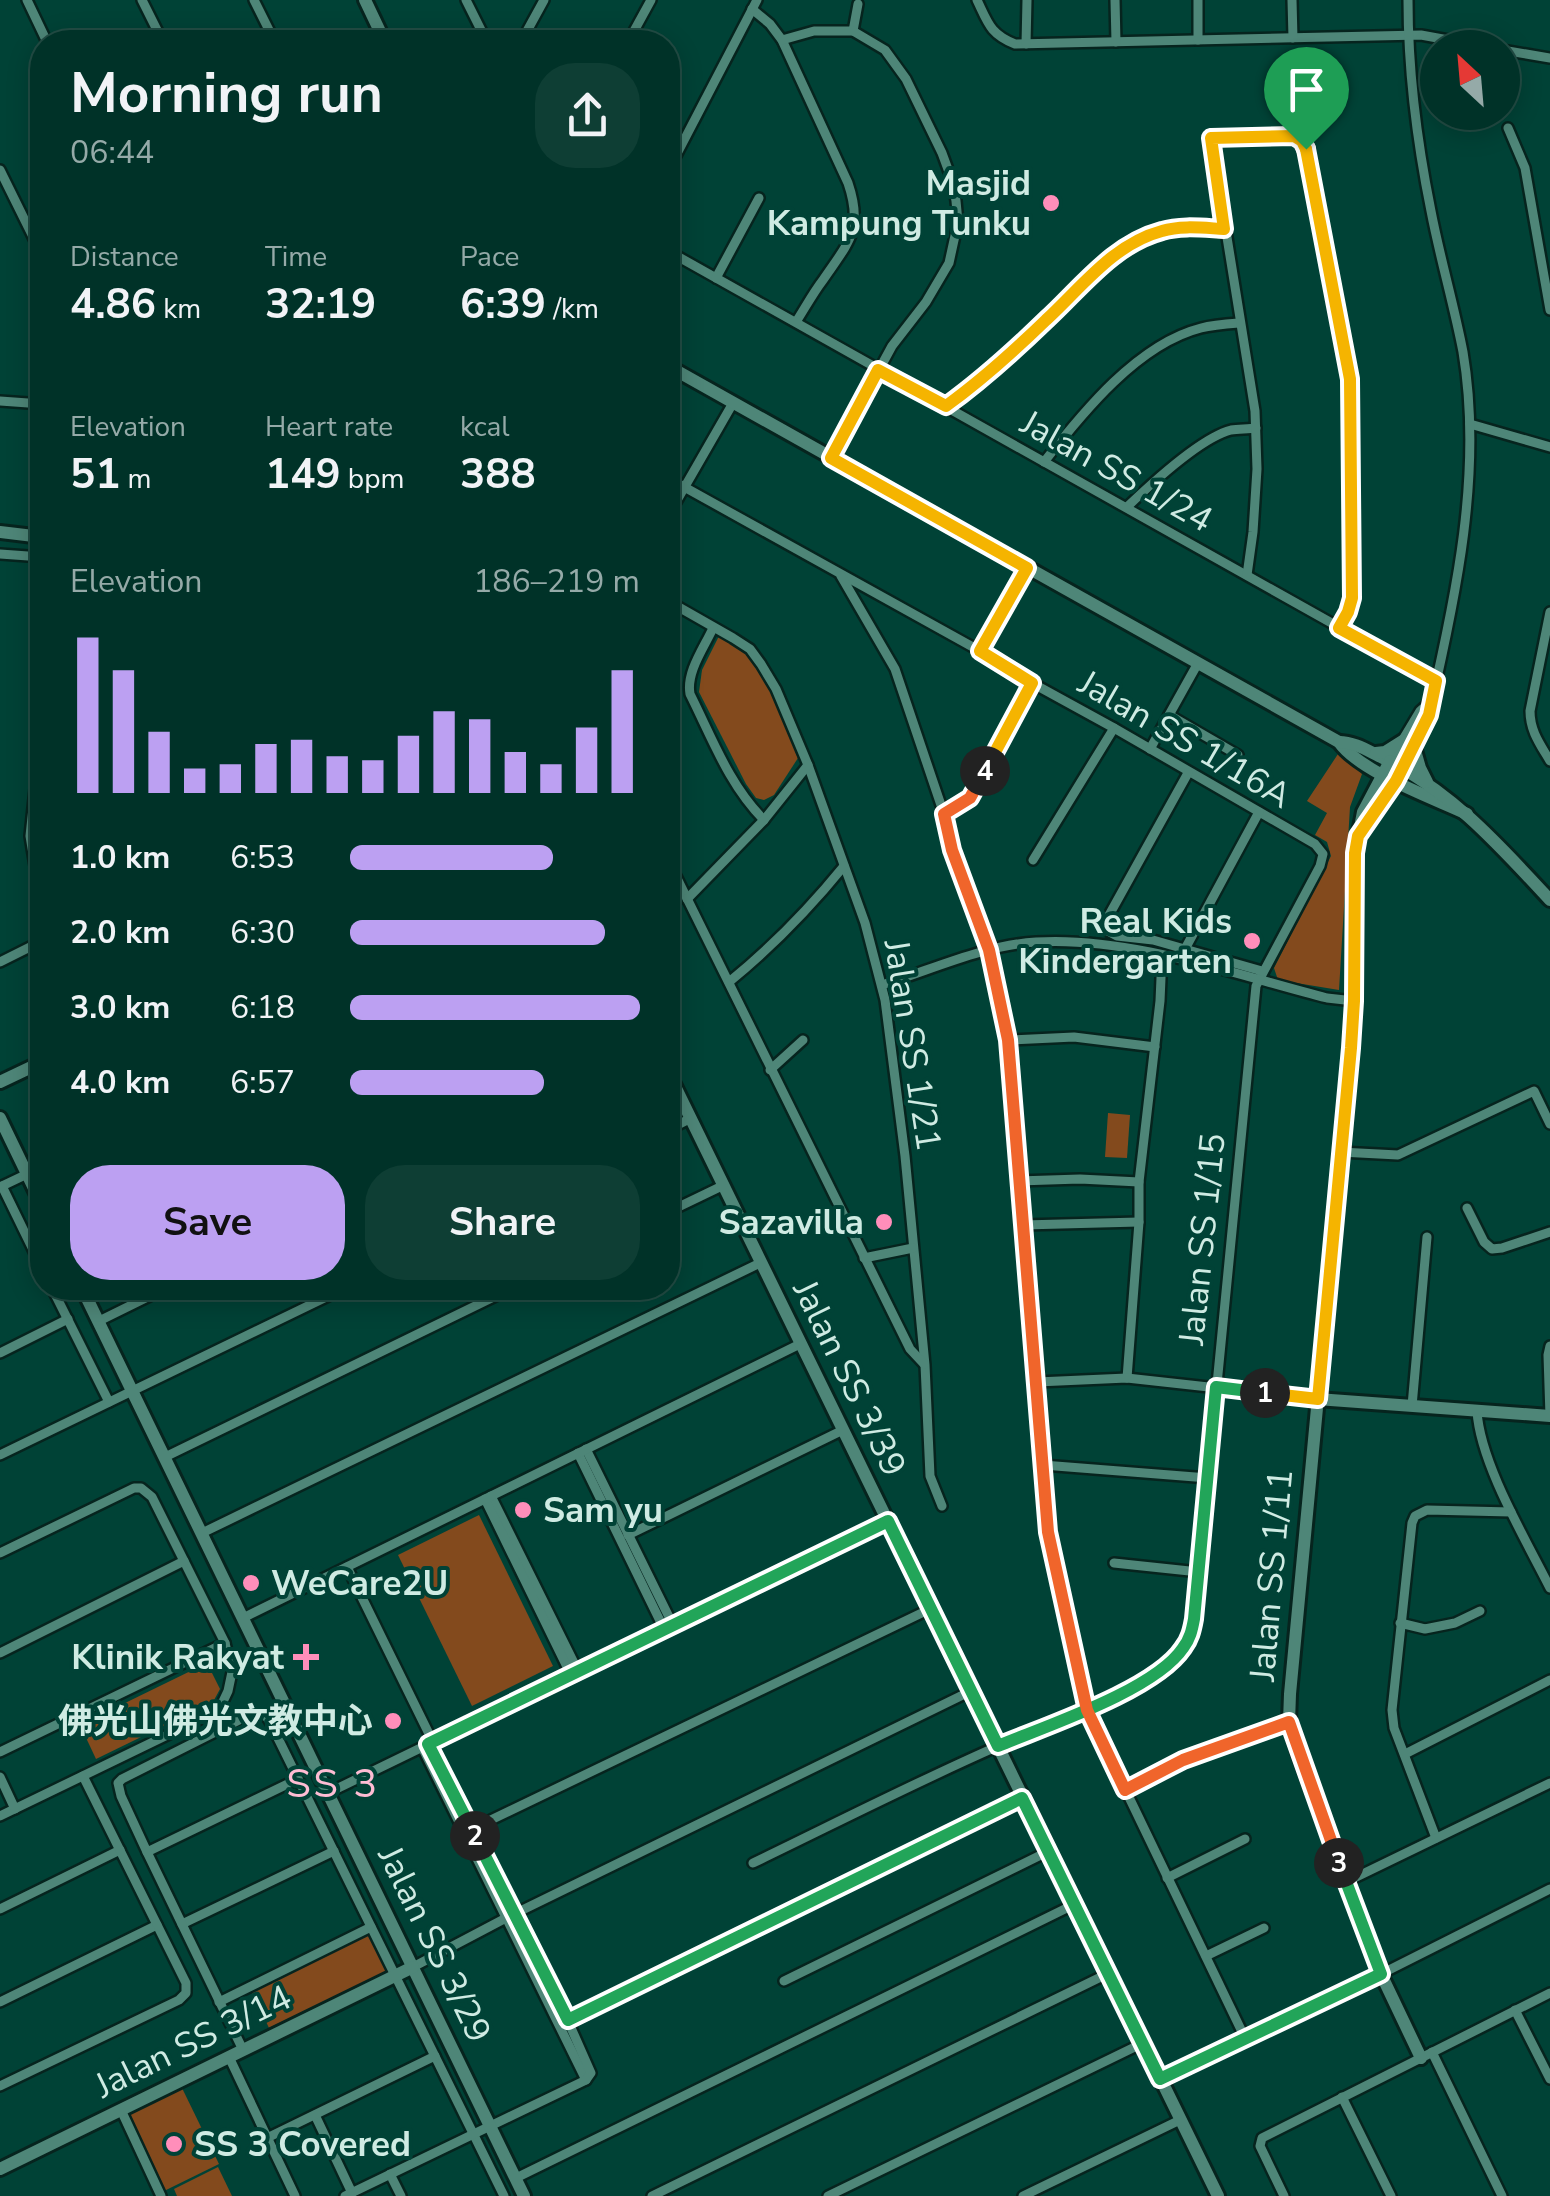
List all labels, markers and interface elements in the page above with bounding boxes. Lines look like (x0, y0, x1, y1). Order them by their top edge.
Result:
north arrow (1420, 30, 1520, 130)
map controls (1420, 30, 1520, 130)
pin (1264, 47, 1349, 150)
text: Morning run (70, 56, 383, 131)
icon: arrive (1279, 62, 1334, 117)
button: share (535, 63, 640, 168)
text: 06:44 (70, 131, 154, 174)
place label: Masjid Kampung Tunku (767, 160, 1031, 247)
marker: Masjid Kampung Tunku (1040, 192, 1062, 214)
text: Distance (70, 238, 179, 276)
text: Time (265, 238, 327, 276)
text: Pace (460, 238, 519, 276)
text: 4.86 (70, 276, 156, 333)
text: 32:19 (265, 276, 376, 333)
text: 6:39 (460, 276, 546, 333)
text: km (156, 290, 201, 328)
text: /km (546, 290, 599, 328)
street label: Jalan SS 1/24 (1012, 399, 1221, 544)
text: Elevation (70, 408, 186, 446)
text: Heart rate (265, 408, 393, 446)
text: kcal (460, 408, 510, 446)
text: 51 (70, 446, 120, 503)
text: 149 (265, 446, 341, 503)
text: 388 (460, 446, 536, 503)
text: m (120, 460, 152, 498)
text: bpm (341, 460, 404, 498)
text: Elevation (70, 560, 203, 603)
text: 186–219 m (473, 560, 640, 603)
street label: Jalan SS 1/16A (1069, 659, 1300, 819)
pin: 4 (960, 746, 1010, 796)
text: 4 (977, 752, 993, 790)
text: 1.0 km (70, 836, 170, 879)
text: 6:53 (230, 836, 295, 879)
place label: Real Kids Kindergarten (1018, 898, 1232, 985)
text: 2.0 km (70, 911, 170, 954)
text: 6:30 (230, 911, 295, 954)
marker: Real Kids Kindergarten (1241, 930, 1263, 952)
street label: Jalan SS 1/21 (873, 935, 952, 1154)
text: 3.0 km (70, 986, 170, 1029)
text: 6:18 (230, 986, 295, 1029)
text: 4.0 km (70, 1061, 170, 1104)
text: 6:57 (230, 1061, 295, 1104)
street label: Jalan SS 1/15 (1168, 1131, 1237, 1348)
button: Save (70, 1165, 345, 1280)
button: Share (365, 1165, 640, 1280)
place label: Sazavilla (719, 1199, 864, 1246)
marker: Sazavilla (873, 1211, 895, 1233)
street label: Jalan SS 3/39 (781, 1271, 917, 1484)
pin: 1 (1240, 1368, 1290, 1418)
text: 1 (1257, 1374, 1273, 1412)
street label: Jalan SS 1/11 (1239, 1467, 1304, 1684)
place label: Sam yu (543, 1487, 663, 1534)
marker: Sam yu (512, 1499, 534, 1521)
place label: WeCare2U (271, 1560, 448, 1607)
marker: WeCare2U (240, 1572, 262, 1594)
place label: Klinik Rakyat (71, 1634, 285, 1681)
marker: Klinik Rakyat (293, 1644, 319, 1670)
place label: 佛光山佛光文教中心 (58, 1698, 373, 1745)
marker: 佛光山佛光文教中心 (382, 1710, 404, 1732)
district label: SS 3 (286, 1757, 380, 1811)
pin: 2 (450, 1811, 500, 1861)
text: 2 (467, 1817, 483, 1855)
street label: Jalan SS 3/29 (366, 1837, 502, 2050)
pin: 3 (1314, 1838, 1364, 1888)
text: 3 (1331, 1844, 1347, 1882)
street label: Jalan SS 3/14 (86, 1974, 299, 2110)
place label: SS 3 Covered (194, 2121, 411, 2168)
marker: SS 3 Covered (163, 2133, 185, 2155)

